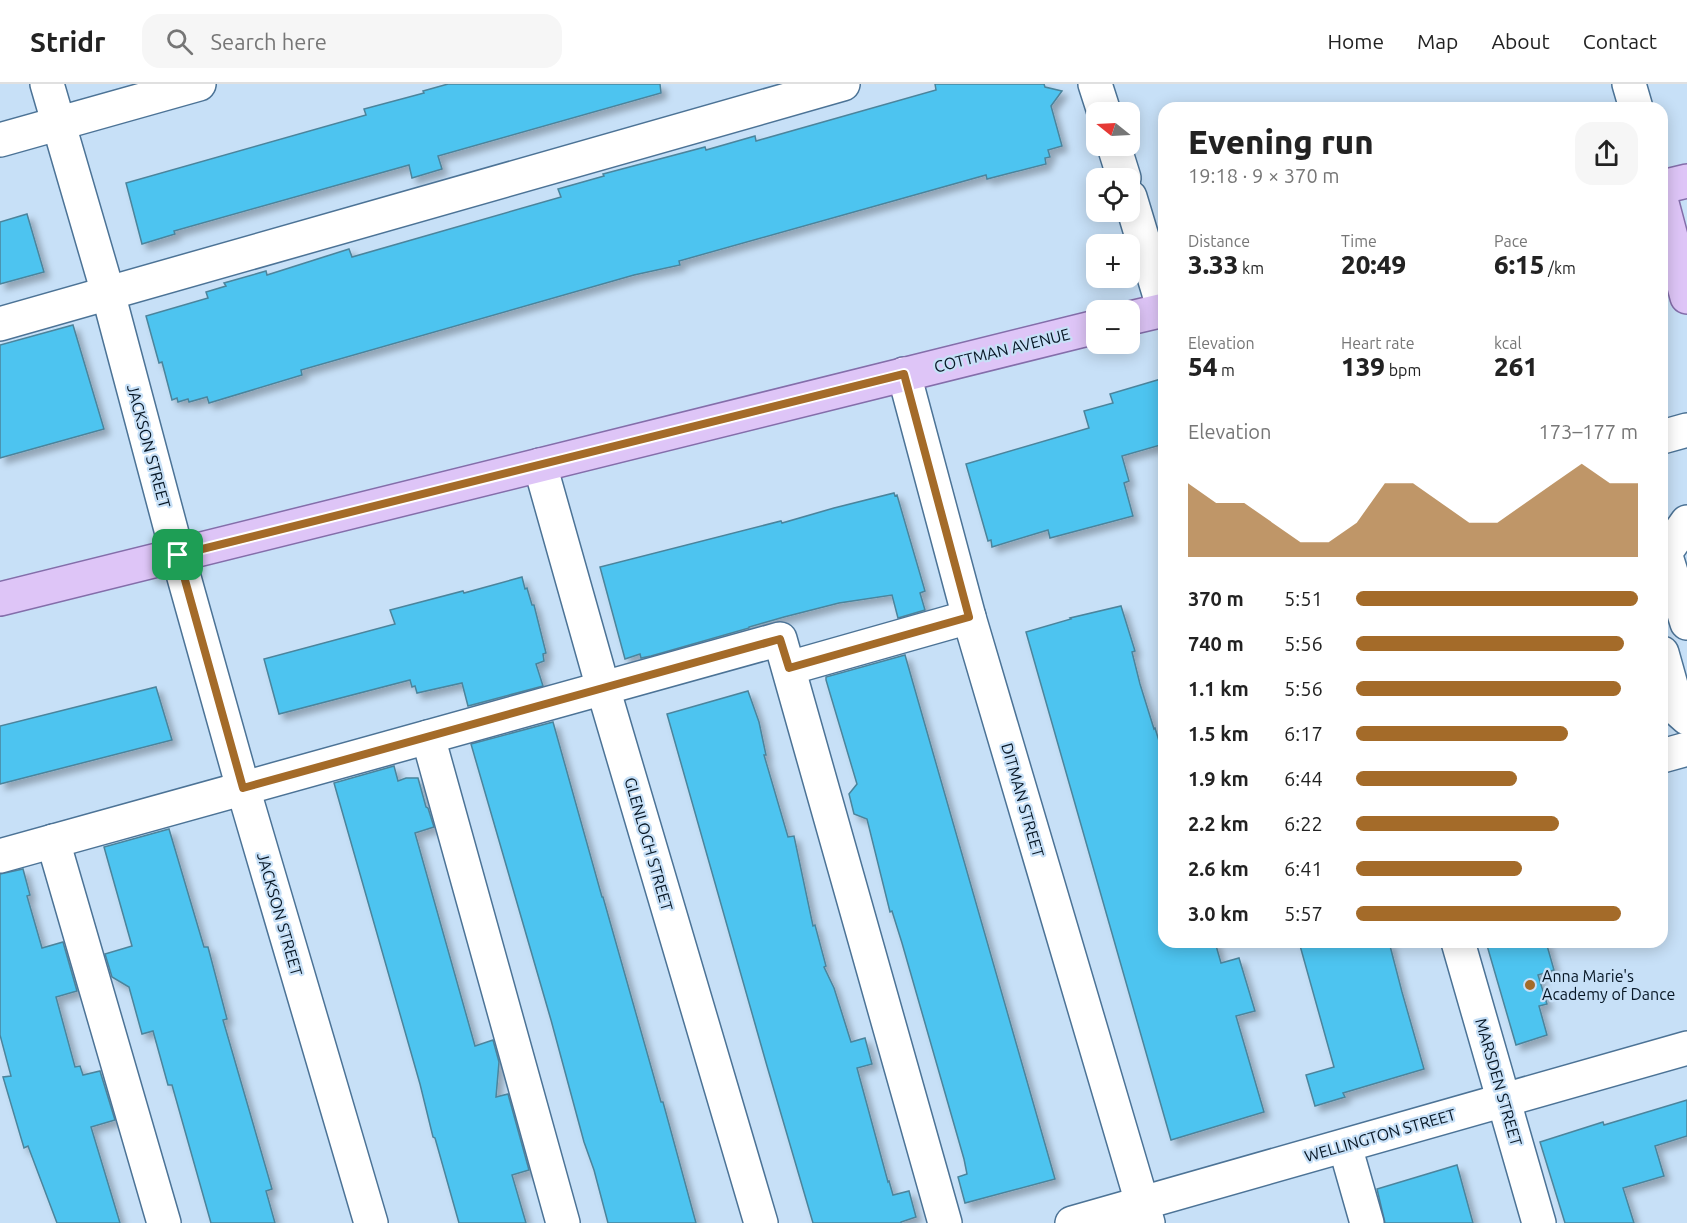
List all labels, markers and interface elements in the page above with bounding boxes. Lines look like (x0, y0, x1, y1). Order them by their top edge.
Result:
search box (142, 14, 562, 68)
icon: search (163, 25, 196, 58)
text: Stridr (30, 26, 106, 57)
text: Search here (211, 29, 327, 54)
text: Home (1327, 29, 1384, 53)
text: Map (1417, 29, 1458, 53)
text: About (1491, 29, 1550, 53)
text: Contact (1583, 29, 1657, 53)
north arrow (1086, 102, 1140, 156)
map controls (1086, 102, 1140, 354)
button: share (1575, 122, 1638, 185)
text: Evening run (1188, 123, 1374, 160)
text: 19:18 · 9 × 370 m (1188, 164, 1340, 187)
button: locate (1086, 168, 1140, 222)
text: Distance (1188, 232, 1250, 250)
text: Time (1341, 232, 1377, 250)
text: Pace (1494, 232, 1528, 250)
button: + (1086, 234, 1140, 288)
text: 3.33 (1188, 250, 1238, 279)
text: 20:49 (1341, 250, 1406, 279)
text: 6:15 (1494, 250, 1544, 279)
text: km (1238, 259, 1264, 277)
text: /km (1544, 259, 1576, 277)
button: − (1086, 300, 1140, 354)
street label: COTTMAN AVENUE (932, 324, 1072, 376)
text: Elevation (1188, 334, 1255, 352)
text: Heart rate (1341, 334, 1415, 352)
text: kcal (1494, 334, 1522, 352)
text: 54 (1188, 352, 1217, 381)
text: 139 (1341, 352, 1385, 381)
text: 261 (1494, 352, 1538, 381)
text: m (1217, 361, 1235, 379)
text: bpm (1385, 361, 1421, 379)
street label: JACKSON STREET (124, 382, 174, 510)
text: Elevation (1188, 420, 1271, 443)
text: 173–177 m (1539, 420, 1638, 443)
pin (152, 529, 203, 580)
icon: arrive (161, 538, 194, 571)
text: 370 m (1188, 587, 1244, 610)
text: 5:51 (1284, 587, 1323, 610)
text: 740 m (1188, 632, 1244, 655)
text: 5:56 (1284, 632, 1323, 655)
text: 1.1 km (1188, 677, 1249, 700)
text: 5:56 (1284, 677, 1323, 700)
text: 1.5 km (1188, 722, 1249, 745)
text: 6:17 (1284, 722, 1323, 745)
street label: DITMAN STREET (998, 741, 1048, 859)
text: 1.9 km (1188, 767, 1249, 790)
text: 6:44 (1284, 767, 1323, 790)
street label: GLENLOCH STREET (621, 775, 677, 913)
text: 2.2 km (1188, 812, 1249, 835)
text: 6:22 (1284, 812, 1323, 835)
street label: JACKSON STREET (254, 850, 306, 978)
text: 2.6 km (1188, 857, 1249, 880)
text: 6:41 (1284, 857, 1323, 880)
text: 3.0 km (1188, 902, 1249, 925)
text: 5:57 (1284, 902, 1323, 925)
place label: Anna Marie's Academy of Dance (1542, 967, 1675, 1003)
marker: Anna Marie's Academy of Dance (1523, 978, 1537, 992)
street label: MARSDEN STREET (1472, 1016, 1526, 1148)
street label: WELLINGTON STREET (1302, 1105, 1458, 1165)

